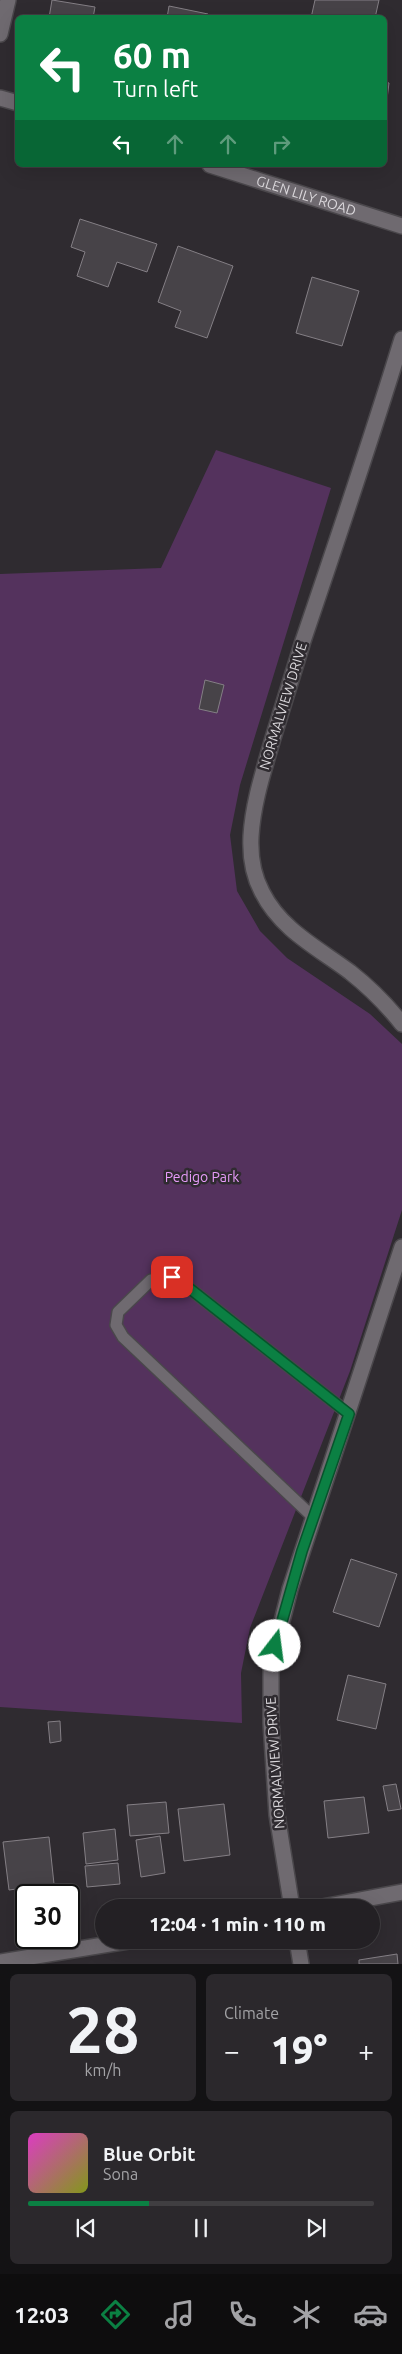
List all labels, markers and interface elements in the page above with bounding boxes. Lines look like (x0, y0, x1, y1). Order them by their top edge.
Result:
icon: left (30, 35, 95, 100)
text: 60 m (113, 35, 191, 75)
text: Turn left (113, 76, 198, 101)
icon: left (108, 130, 136, 158)
icon: ahead (161, 130, 189, 158)
icon: ahead (214, 130, 242, 158)
icon: right (267, 130, 295, 158)
street label: GLEN LILY ROAD (254, 172, 358, 219)
street label: NORMALVIEW DRIVE (256, 640, 310, 772)
park label: Pedigo Park (165, 1169, 239, 1185)
pin (151, 1256, 193, 1298)
icon: arrive (158, 1263, 186, 1291)
position arrow (248, 1619, 300, 1671)
street label: NORMALVIEW DRIVE (262, 1696, 288, 1829)
speed limit sign: 30 (15, 1884, 80, 1949)
text: 12:04 · 1 min · 110 m (149, 1913, 326, 1935)
text: 28 (66, 1992, 140, 2065)
text: Climate (224, 2004, 279, 2022)
text: 19° (271, 2029, 327, 2071)
text: − (224, 2035, 240, 2066)
text: + (358, 2035, 374, 2066)
text: km/h (85, 2061, 121, 2079)
text: Blue Orbit (103, 2143, 196, 2165)
text: Sona (103, 2165, 138, 2183)
icon: previous (72, 2214, 100, 2242)
icon: pause (187, 2214, 215, 2242)
icon: next (302, 2214, 330, 2242)
icon: directions (98, 2297, 133, 2332)
icon: music (162, 2297, 197, 2332)
icon: phone (225, 2297, 260, 2332)
icon: climate (289, 2297, 324, 2332)
icon: car (353, 2297, 388, 2332)
text: 12:03 (14, 2302, 69, 2327)

